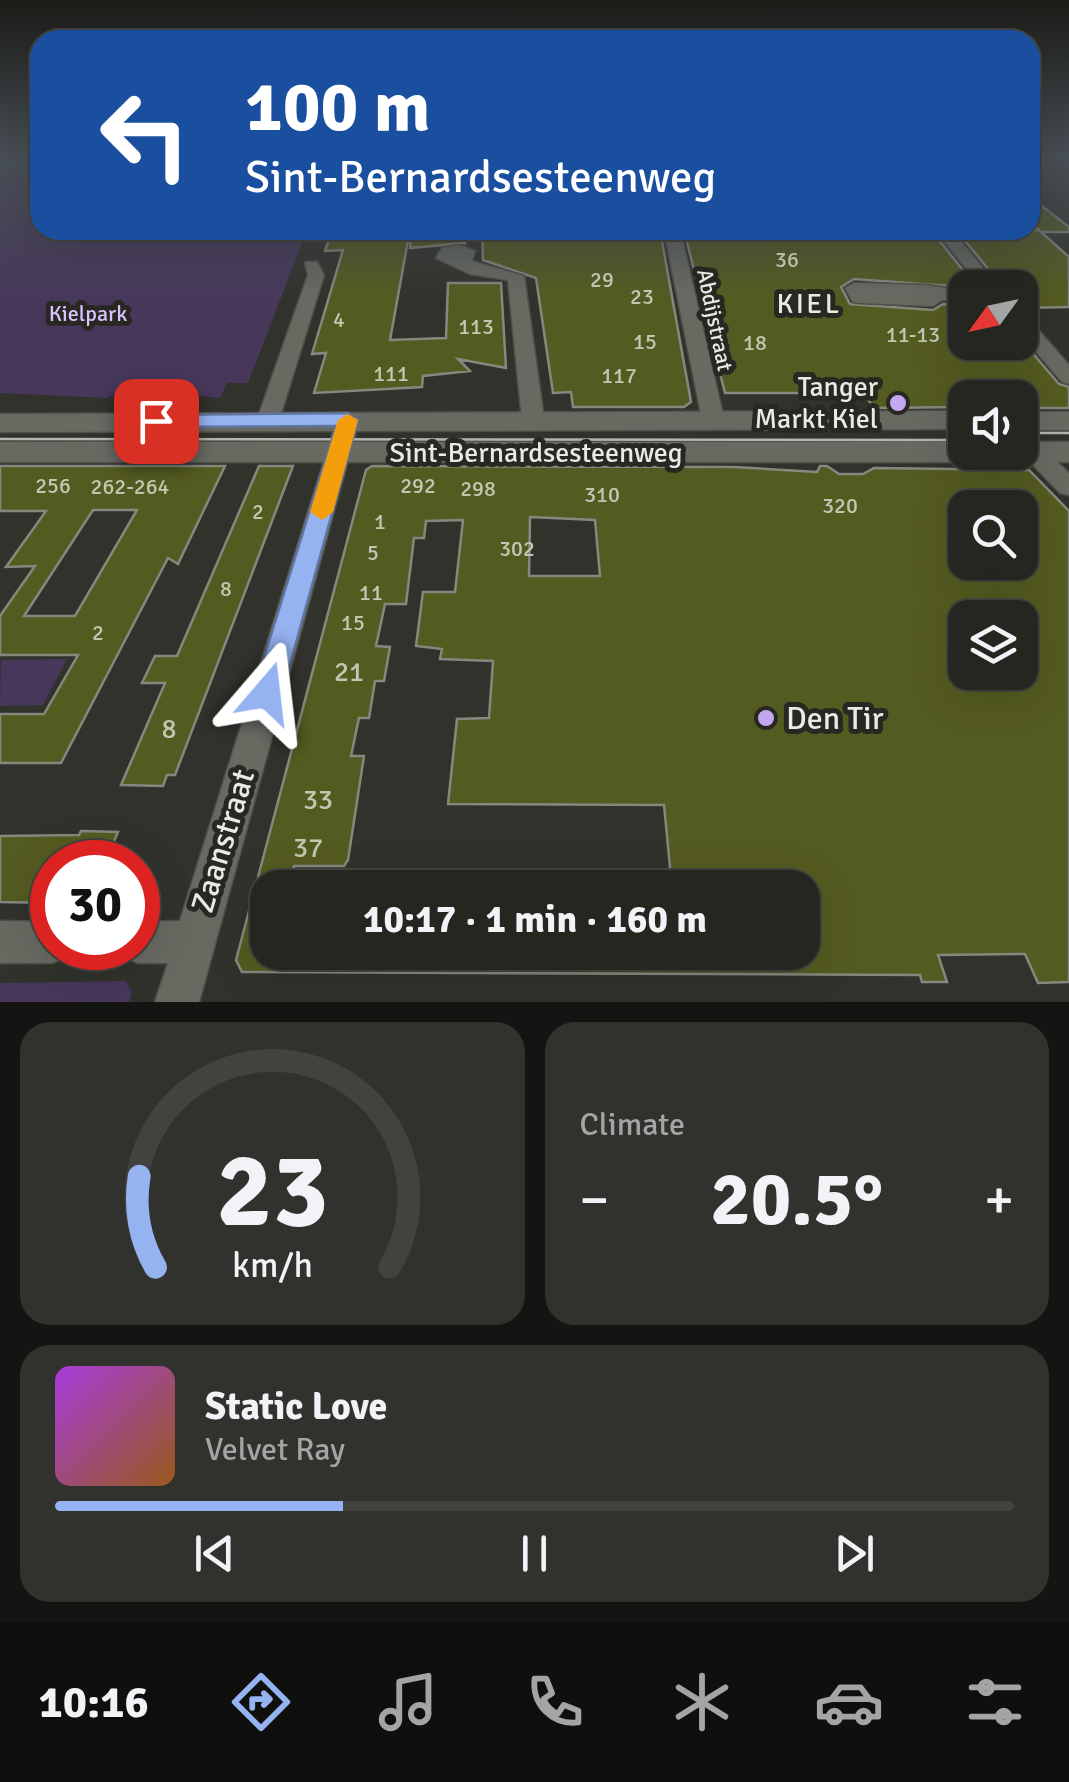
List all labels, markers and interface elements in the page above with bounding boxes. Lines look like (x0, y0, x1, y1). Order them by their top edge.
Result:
text: 100 m (245, 64, 430, 150)
icon: left (80, 70, 210, 200)
text: Sint-Bernardsesteenweg (245, 150, 716, 205)
house number: 36 (775, 246, 799, 273)
house number: 29 (590, 266, 614, 293)
street label: Abdijstraat (691, 266, 739, 374)
north arrow (948, 270, 1038, 360)
map controls (948, 270, 1038, 690)
house number: 23 (630, 283, 654, 310)
district label: KIEL (776, 287, 842, 321)
park label: Kielpark (49, 300, 127, 327)
house number: 4 (333, 306, 345, 333)
house number: 113 (458, 313, 494, 340)
house number: 11-13 (886, 321, 940, 348)
house number: 15 (633, 328, 657, 355)
house number: 18 (743, 329, 767, 356)
house number: 111 (373, 360, 409, 387)
house number: 117 (601, 362, 637, 389)
place label: Tanger Markt Kiel (754, 370, 879, 436)
pin (114, 379, 199, 464)
button: sound (948, 380, 1038, 470)
marker: Tanger Markt Kiel (887, 392, 909, 414)
icon: arrive (129, 394, 184, 449)
street label: Sint-Bernardsesteenweg (389, 436, 683, 470)
house number: 256 (35, 472, 71, 499)
house number: 292 (400, 472, 436, 499)
house number: 262-264 (91, 473, 170, 500)
house number: 298 (460, 475, 496, 502)
house number: 310 (584, 481, 620, 508)
button: search (948, 490, 1038, 580)
house number: 320 (822, 492, 858, 519)
house number: 2 (252, 498, 264, 525)
house number: 1 (374, 508, 386, 535)
house number: 302 (499, 535, 535, 562)
house number: 5 (367, 539, 379, 566)
house number: 8 (220, 575, 232, 602)
house number: 11 (359, 579, 383, 606)
button: layers (948, 600, 1038, 690)
house number: 15 (341, 609, 365, 636)
house number: 2 (92, 619, 104, 646)
position arrow (215, 641, 319, 745)
house number: 21 (334, 655, 364, 689)
place label: Den Tir (786, 699, 884, 738)
marker: Den Tir (755, 707, 777, 729)
house number: 8 (161, 712, 177, 746)
street label: Zaanstraat (183, 765, 263, 917)
house number: 33 (303, 783, 333, 817)
house number: 37 (293, 831, 323, 865)
speed limit sign: 30 (30, 840, 160, 970)
text: 10:17 · 1 min · 160 m (363, 896, 707, 943)
text: Climate (580, 1105, 685, 1144)
text: 23 (216, 1127, 328, 1255)
text: 20.5° (710, 1153, 883, 1246)
text: − (580, 1166, 609, 1234)
text: + (984, 1166, 1014, 1234)
text: km/h (232, 1243, 313, 1287)
text: Static Love (205, 1383, 387, 1430)
text: Velvet Ray (205, 1430, 345, 1469)
icon: previous (187, 1526, 242, 1581)
icon: pause (507, 1526, 562, 1581)
icon: next (827, 1526, 882, 1581)
icon: directions (226, 1667, 296, 1737)
icon: music (373, 1667, 443, 1737)
icon: phone (520, 1667, 590, 1737)
icon: climate (667, 1667, 737, 1737)
icon: car (814, 1667, 884, 1737)
icon: filters (960, 1667, 1030, 1737)
text: 10:16 (38, 1675, 149, 1730)

